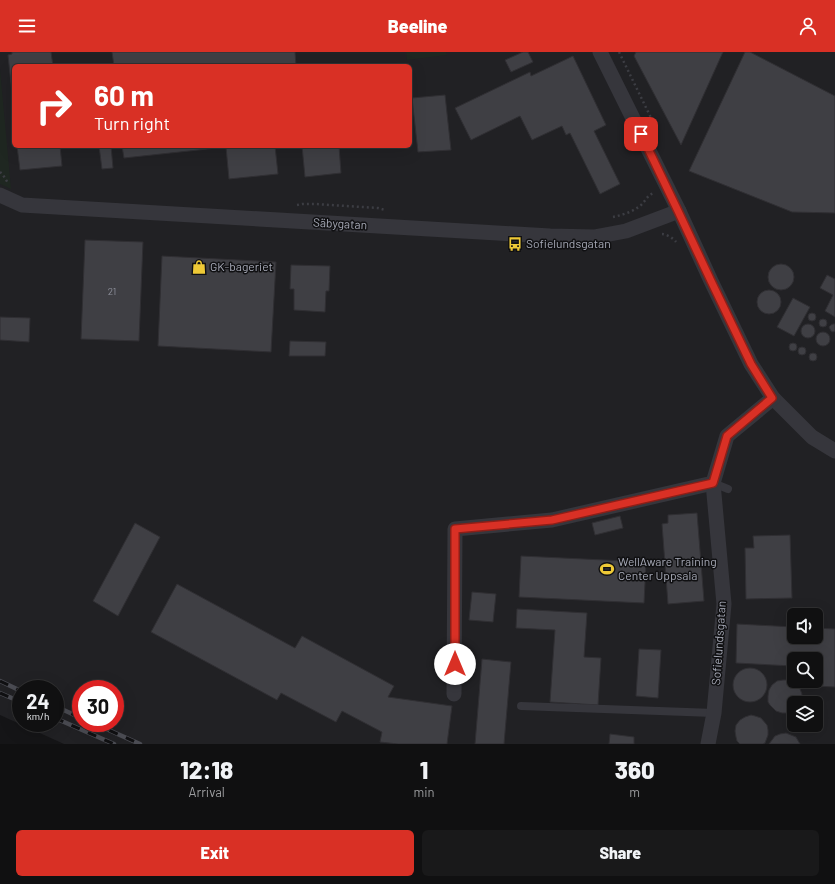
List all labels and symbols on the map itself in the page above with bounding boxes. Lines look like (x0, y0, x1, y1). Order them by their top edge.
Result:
pin (624, 117, 658, 151)
street label: Säbygatan (313, 215, 368, 231)
bus stop icon: Sofielundsgatan (507, 236, 523, 252)
place label: Sofielundsgatan (526, 236, 611, 250)
shop icon: GK-bageriet (191, 259, 207, 275)
place label: GK-bageriet (210, 259, 273, 273)
house number: 21 (108, 285, 116, 297)
place label: WellAware Training Center Uppsala (618, 554, 717, 582)
sports icon: WellAware Training Center Uppsala (599, 561, 615, 577)
street label: Sofielundsgatan (708, 600, 728, 686)
position arrow (434, 643, 476, 685)
speed limit sign: 30 (72, 680, 124, 732)

